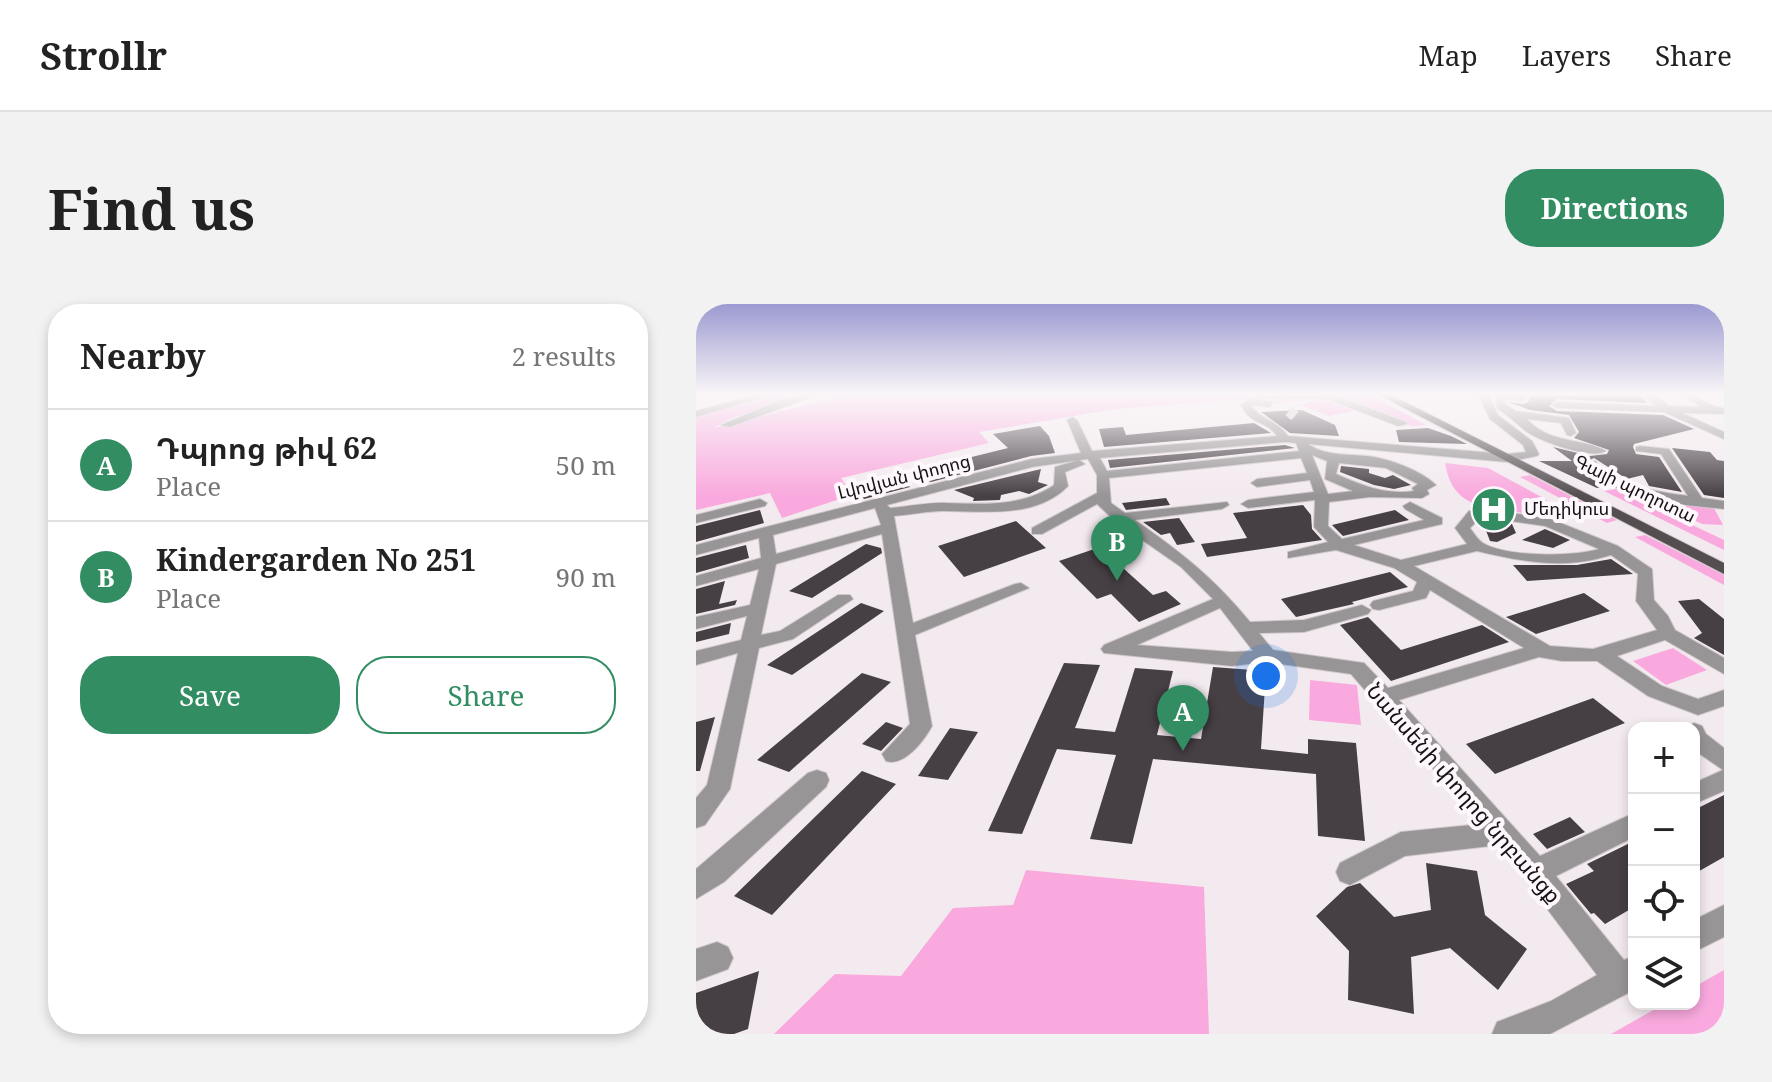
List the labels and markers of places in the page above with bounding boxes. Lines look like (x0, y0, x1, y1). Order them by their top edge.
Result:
hospital icon: Մեդիկուս (1469, 485, 1517, 533)
place label: Մեդիկուս (1524, 496, 1609, 520)
pin: B (1091, 515, 1143, 581)
pin: A (1157, 685, 1209, 751)

